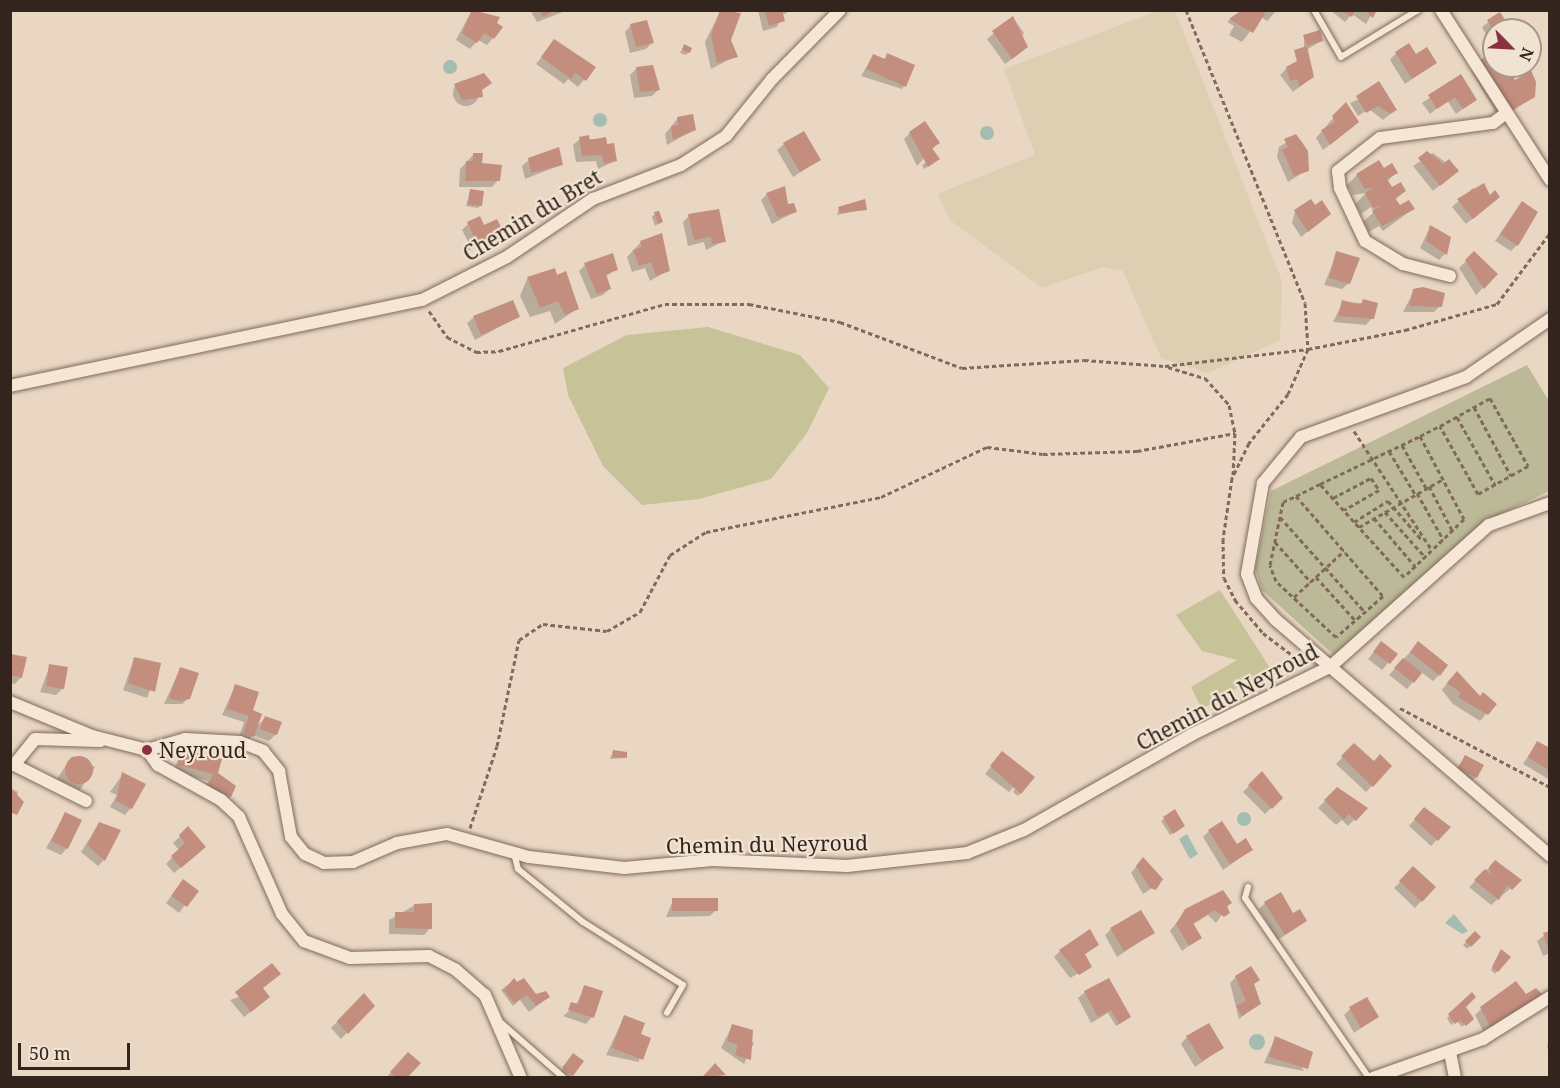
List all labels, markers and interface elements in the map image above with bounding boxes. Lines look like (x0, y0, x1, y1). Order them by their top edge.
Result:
north arrow (1482, 18, 1542, 78)
text: N (1514, 44, 1539, 65)
street label: Chemin du Bret (458, 164, 606, 266)
street label: Chemin du Neyroud (1132, 638, 1322, 756)
place label: Neyroud (159, 737, 246, 763)
marker: Neyroud (140, 743, 154, 757)
street label: Chemin du Neyroud (666, 830, 868, 858)
scale bar (21, 1031, 134, 1069)
text: 50 m (29, 1041, 71, 1065)

